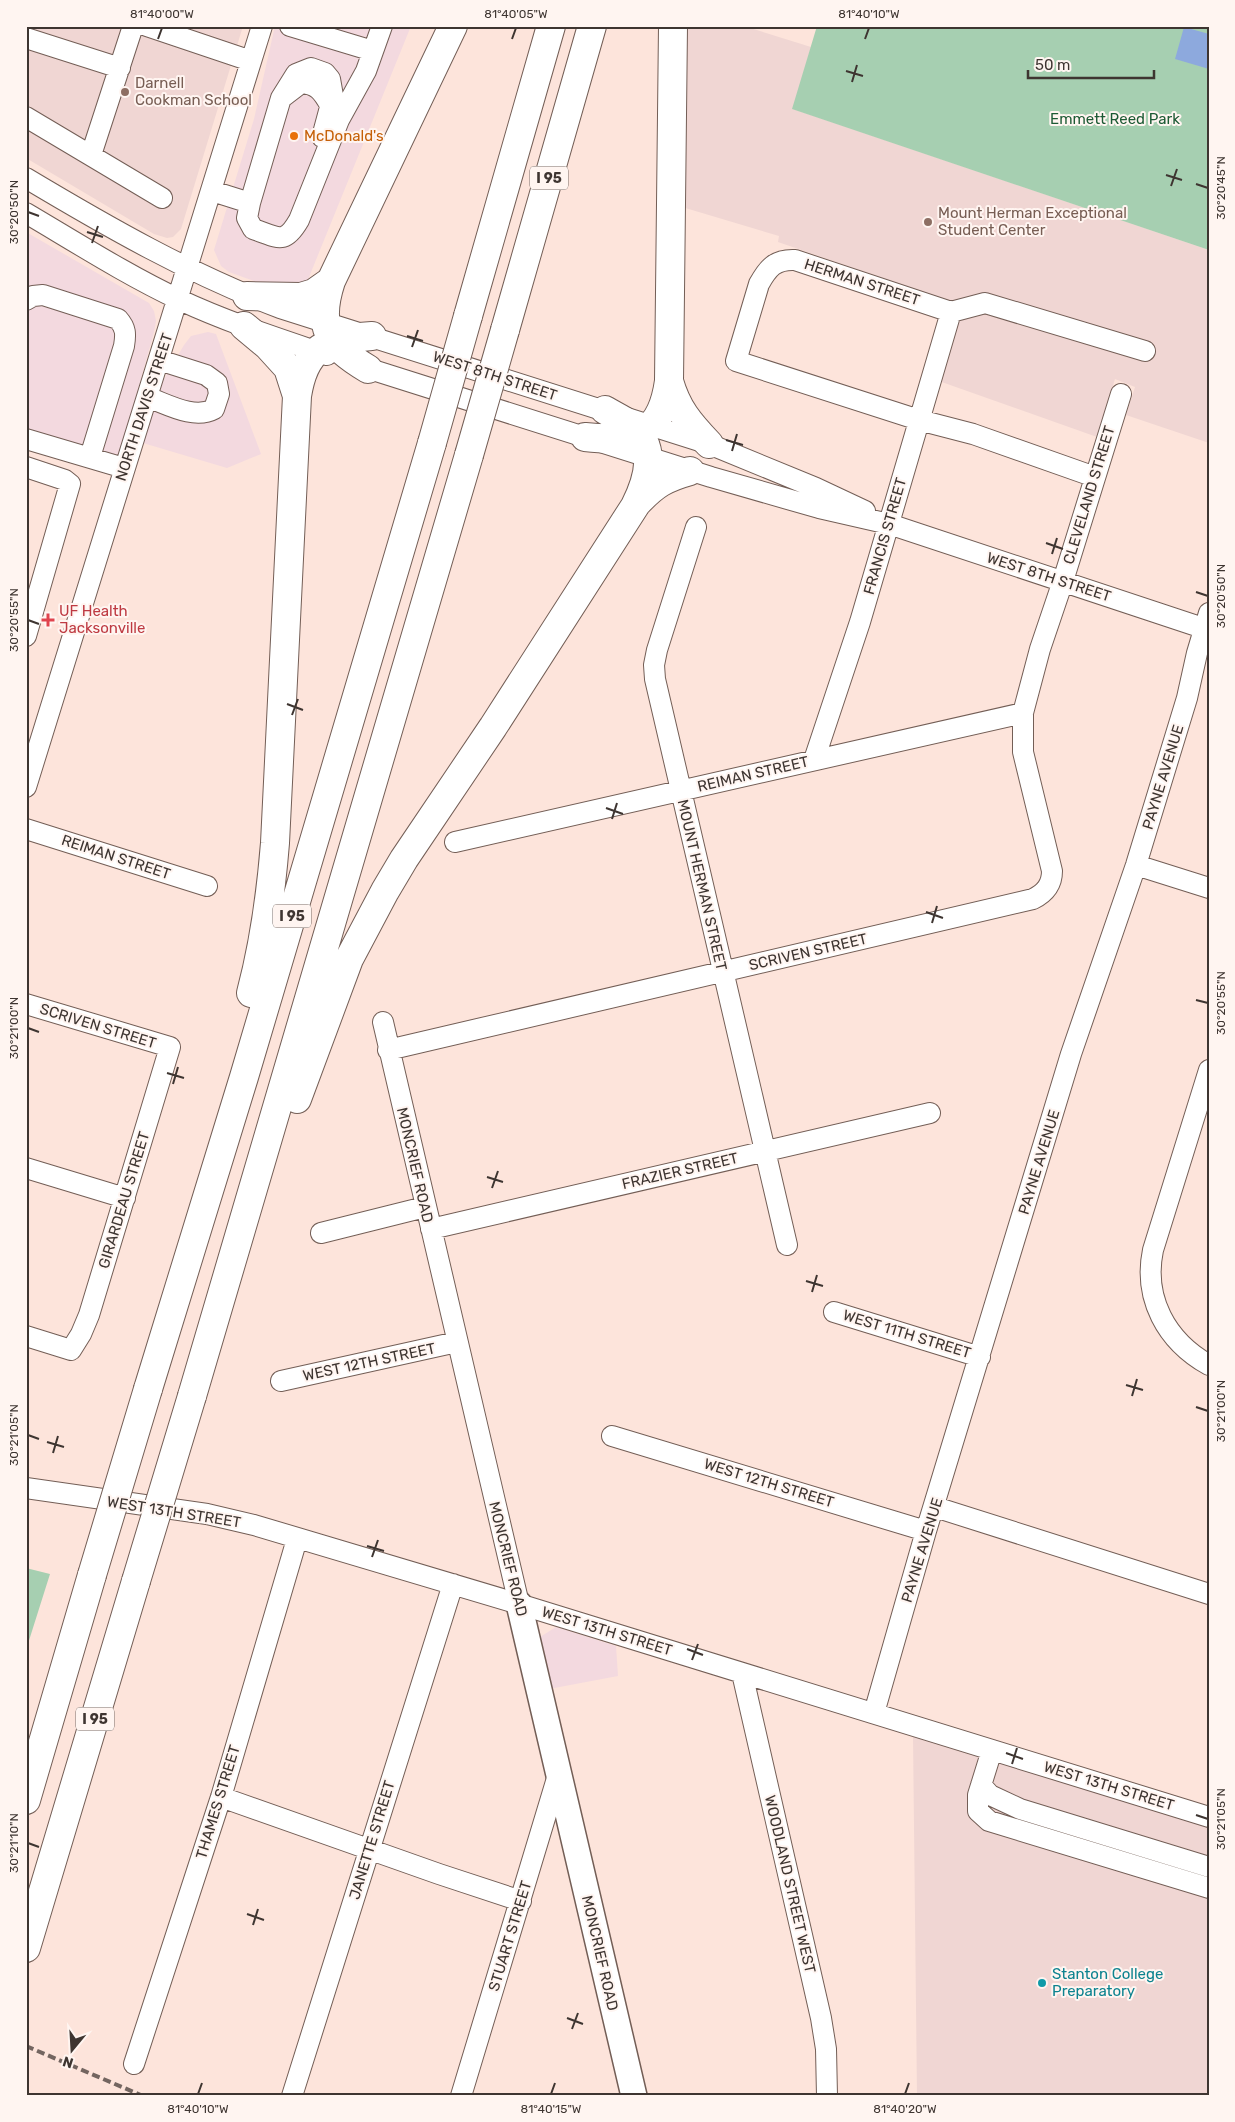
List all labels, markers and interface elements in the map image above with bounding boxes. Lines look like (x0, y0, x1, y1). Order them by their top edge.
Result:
text: 81°40'00"W (130, 7, 194, 21)
text: 81°40'05"W (484, 7, 548, 21)
text: 81°40'10"W (838, 7, 900, 21)
scale bar (1028, 48, 1154, 80)
text: 50 m (1035, 56, 1070, 74)
place label: Darnell Cookman School (135, 74, 252, 109)
marker: Darnell Cookman School (119, 86, 131, 98)
park label: Emmett Reed Park (1050, 110, 1180, 128)
place label: McDonald's (304, 127, 384, 145)
marker: McDonald's (288, 130, 300, 142)
text: 30°20'45"N (1214, 156, 1228, 220)
road number: I 95 (530, 167, 568, 190)
text: 30°20'50"N (7, 180, 21, 244)
place label: Mount Herman Exceptional Student Center (938, 204, 1127, 239)
marker: Mount Herman Exceptional Student Center (922, 216, 934, 228)
street label: HERMAN STREET (802, 255, 922, 309)
street label: NORTH DAVIS STREET (112, 331, 177, 483)
street label: WEST 8TH STREET (431, 347, 560, 405)
street label: CLEVELAND STREET (1059, 423, 1119, 566)
street label: FRANCIS STREET (860, 475, 910, 597)
street label: WEST 8TH STREET (985, 548, 1114, 606)
text: 30°20'50"N (1214, 564, 1228, 628)
text: 30°20'55"N (7, 588, 21, 652)
place label: UF Health Jacksonville (59, 602, 145, 637)
marker: UF Health Jacksonville (41, 613, 55, 627)
street label: PAYNE AVENUE (1138, 722, 1188, 832)
street label: REIMAN STREET (696, 752, 811, 796)
street label: MOUNT HERMAN STREET (674, 798, 731, 973)
street label: REIMAN STREET (59, 831, 173, 883)
road number: I 95 (273, 904, 311, 928)
street label: SCRIVEN STREET (747, 930, 869, 974)
text: 30°20'55"N (1214, 971, 1228, 1035)
text: 30°21'00"N (7, 997, 21, 1059)
street label: SCRIVEN STREET (38, 1000, 159, 1052)
street label: MONCRIEF ROAD (393, 1106, 437, 1224)
street label: PAYNE AVENUE (1014, 1107, 1064, 1217)
street label: GIRARDEAU STREET (95, 1129, 153, 1271)
street label: FRAZIER STREET (620, 1149, 740, 1193)
street label: WEST 11TH STREET (841, 1306, 973, 1362)
street label: WEST 12TH STREET (301, 1339, 437, 1385)
text: 30°21'00"N (1214, 1380, 1228, 1442)
text: 30°21'05"N (7, 1404, 21, 1466)
street label: WEST 12TH STREET (702, 1455, 837, 1511)
street label: WEST 13TH STREET (106, 1493, 243, 1532)
street label: PAYNE AVENUE (897, 1495, 947, 1605)
street label: MONCRIEF ROAD (485, 1500, 531, 1618)
street label: WEST 13TH STREET (540, 1603, 675, 1659)
road number: I 95 (76, 1708, 114, 1730)
street label: THAMES STREET (192, 1743, 244, 1861)
street label: WEST 13TH STREET (1042, 1758, 1177, 1814)
street label: JANETTE STREET (345, 1778, 399, 1902)
text: 30°21'05"N (1214, 1788, 1228, 1850)
street label: WOODLAND STREET WEST (761, 1793, 819, 1975)
text: 30°21'10"N (7, 1813, 21, 1873)
street label: STUART STREET (485, 1878, 535, 1993)
street label: MONCRIEF ROAD (578, 1894, 622, 2012)
place label: Stanton College Preparatory (1052, 1965, 1163, 2000)
marker: Stanton College Preparatory (1036, 1977, 1048, 1989)
north arrow (48, 2024, 98, 2074)
text: N (61, 2052, 76, 2072)
text: 81°40'10"W (167, 2102, 229, 2116)
text: 81°40'15"W (521, 2102, 582, 2116)
text: 81°40'20"W (873, 2102, 937, 2116)

